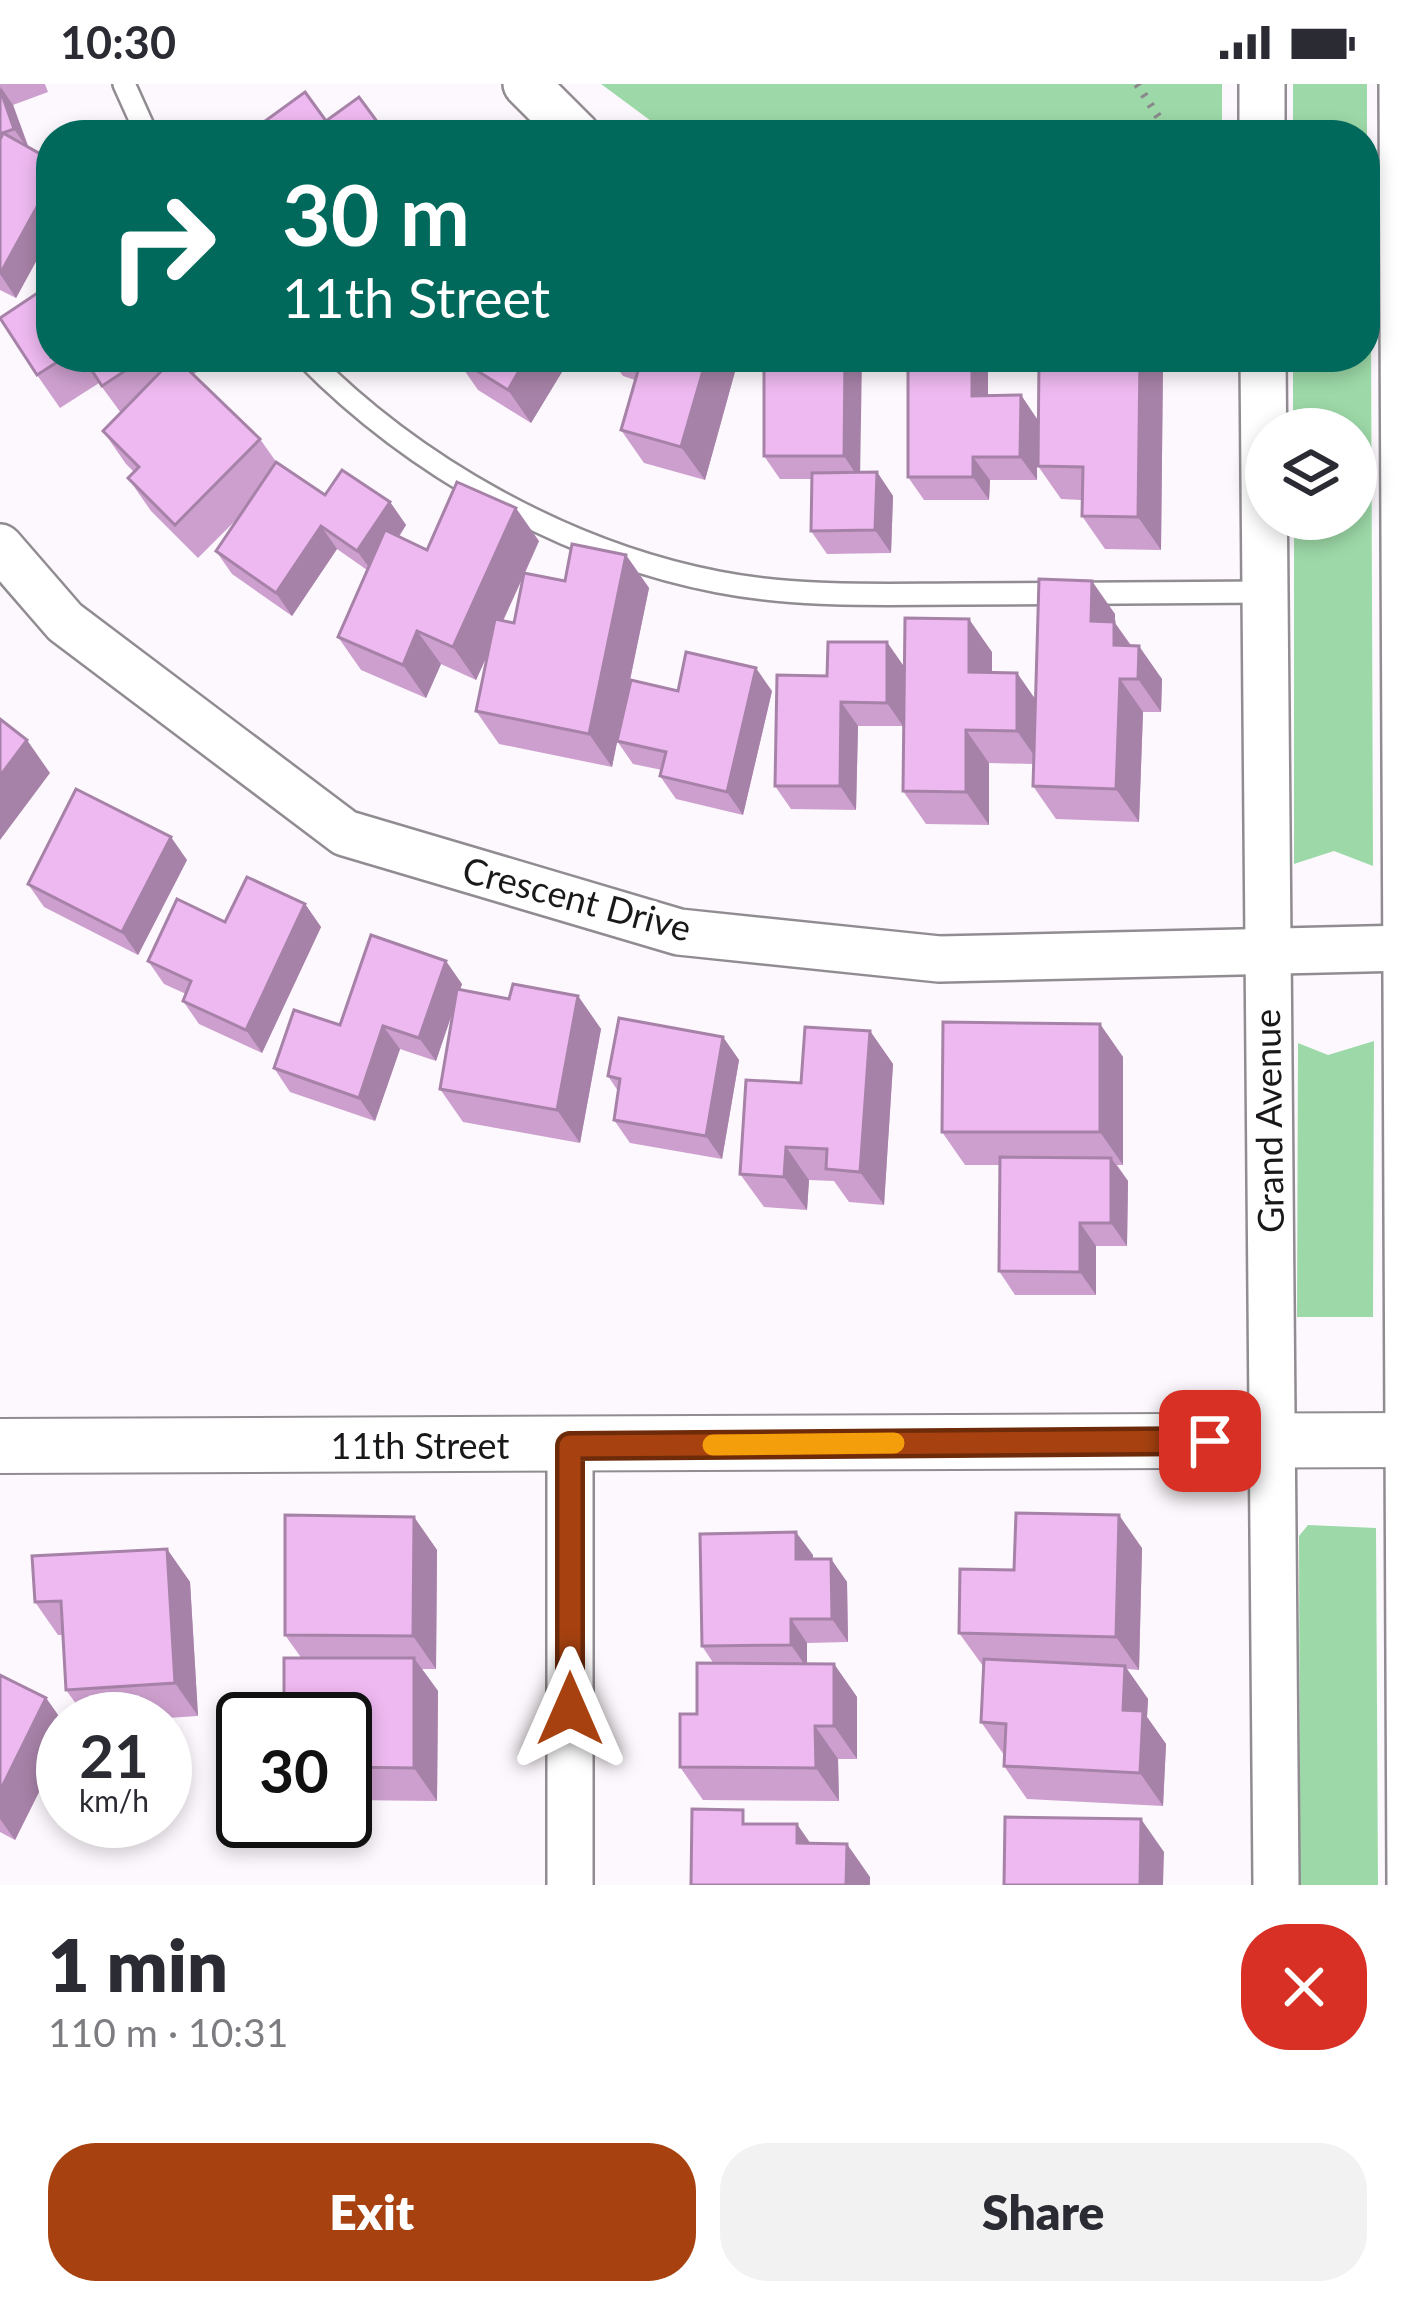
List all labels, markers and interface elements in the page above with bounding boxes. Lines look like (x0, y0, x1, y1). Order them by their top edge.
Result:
text: 10:30 (60, 15, 176, 69)
text: 30 m (282, 163, 470, 264)
icon: right (84, 168, 240, 324)
text: 11th Street (282, 265, 550, 330)
map controls (1245, 408, 1377, 540)
button: layers (1245, 408, 1377, 540)
street label: Crescent Drive (458, 846, 696, 950)
street label: Grand Avenue (1244, 1009, 1292, 1233)
pin (1159, 1390, 1261, 1492)
icon: arrive (1177, 1408, 1243, 1474)
street label: 11th Street (331, 1423, 509, 1467)
position arrow (507, 1646, 633, 1772)
speed limit sign: 30 (216, 1692, 372, 1848)
text: 21 (79, 1719, 149, 1791)
text: km/h (79, 1782, 149, 1818)
text: 1 min (48, 1921, 228, 2007)
button: close (1241, 1924, 1367, 2050)
text: 110 m · 10:31 (48, 2009, 288, 2055)
button: Exit (48, 2143, 696, 2281)
button: Share (720, 2143, 1367, 2281)

